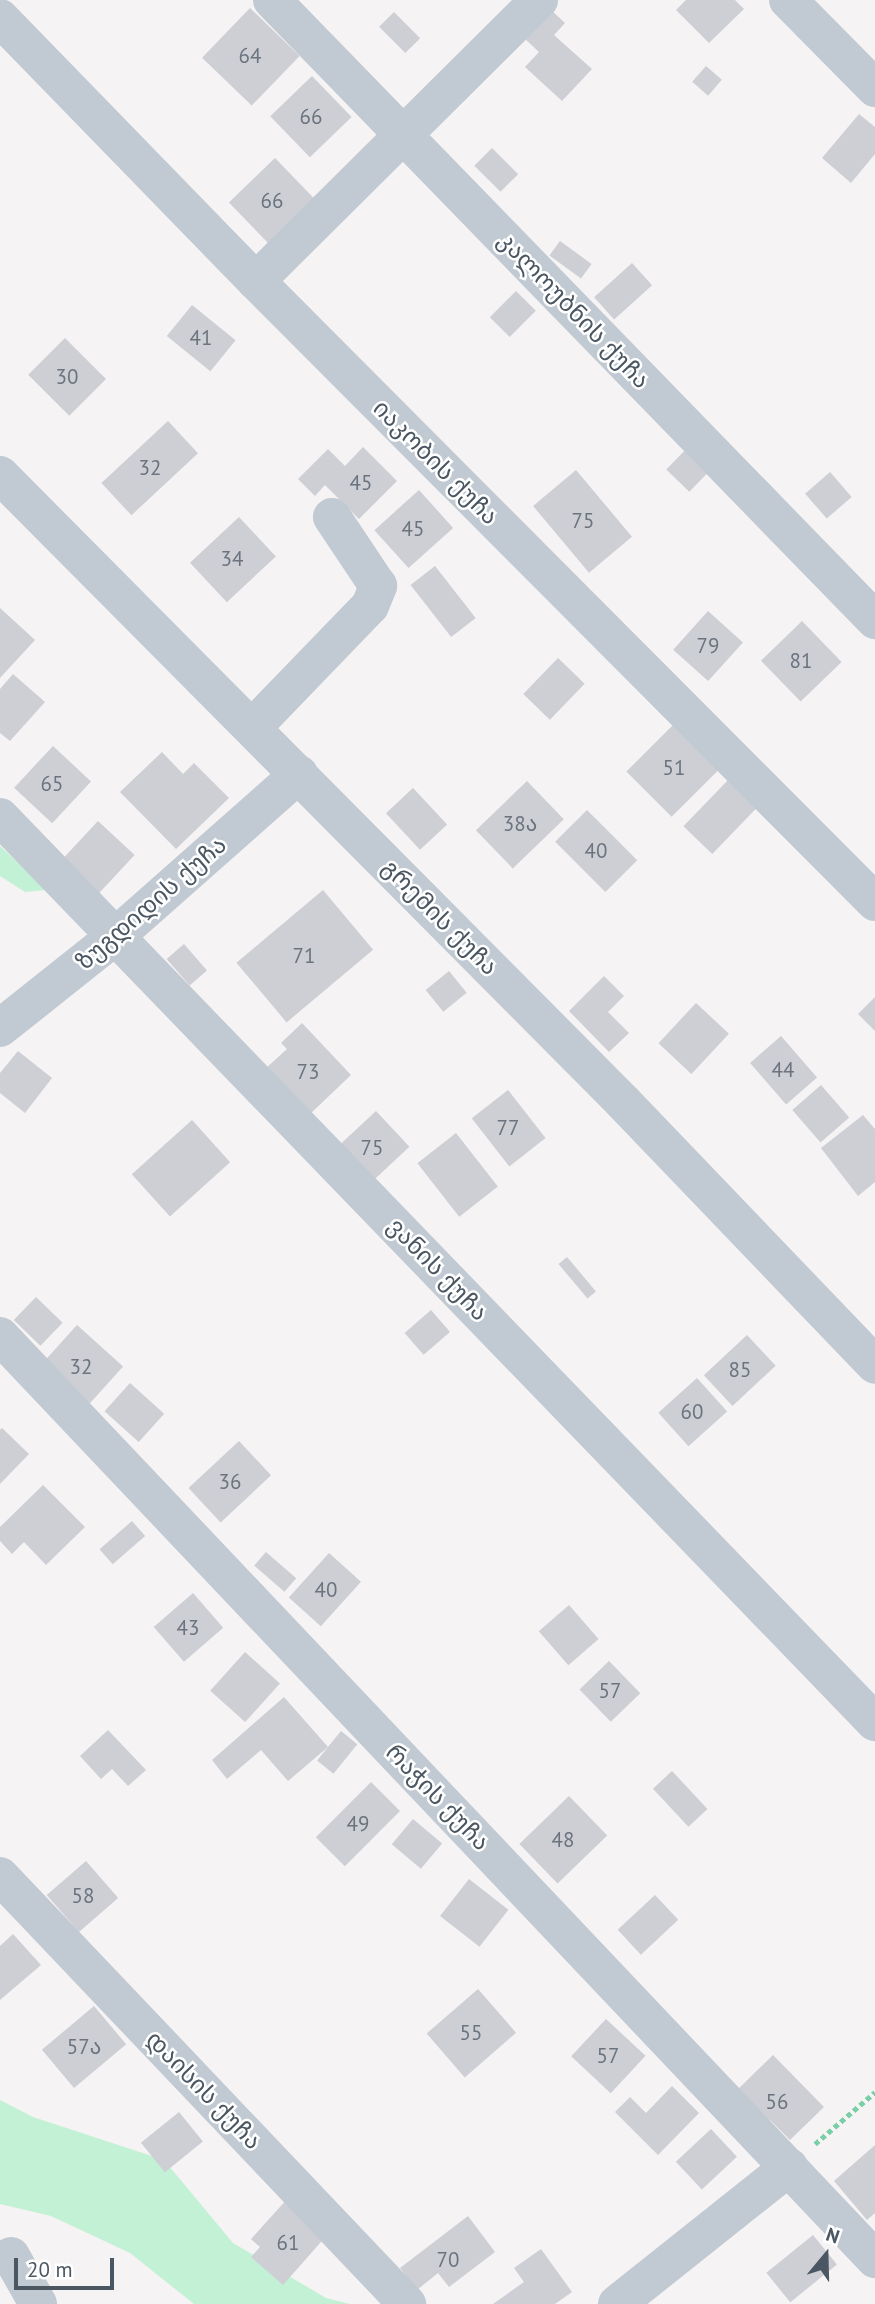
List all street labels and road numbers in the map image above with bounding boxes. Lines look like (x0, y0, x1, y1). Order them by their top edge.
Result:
street label: კალოუბნის ქუჩა (492, 226, 656, 394)
street label: იაკობის ქუჩა (367, 393, 505, 531)
street label: ზუგდიდის ქუჩა (70, 830, 232, 976)
street label: გრემის ქუჩა (376, 853, 504, 981)
street label: ვანის ქუჩა (382, 1212, 494, 1326)
street label: რაჭის ქუჩა (380, 1738, 496, 1856)
street label: დაისის ქუჩა (140, 2025, 268, 2155)

